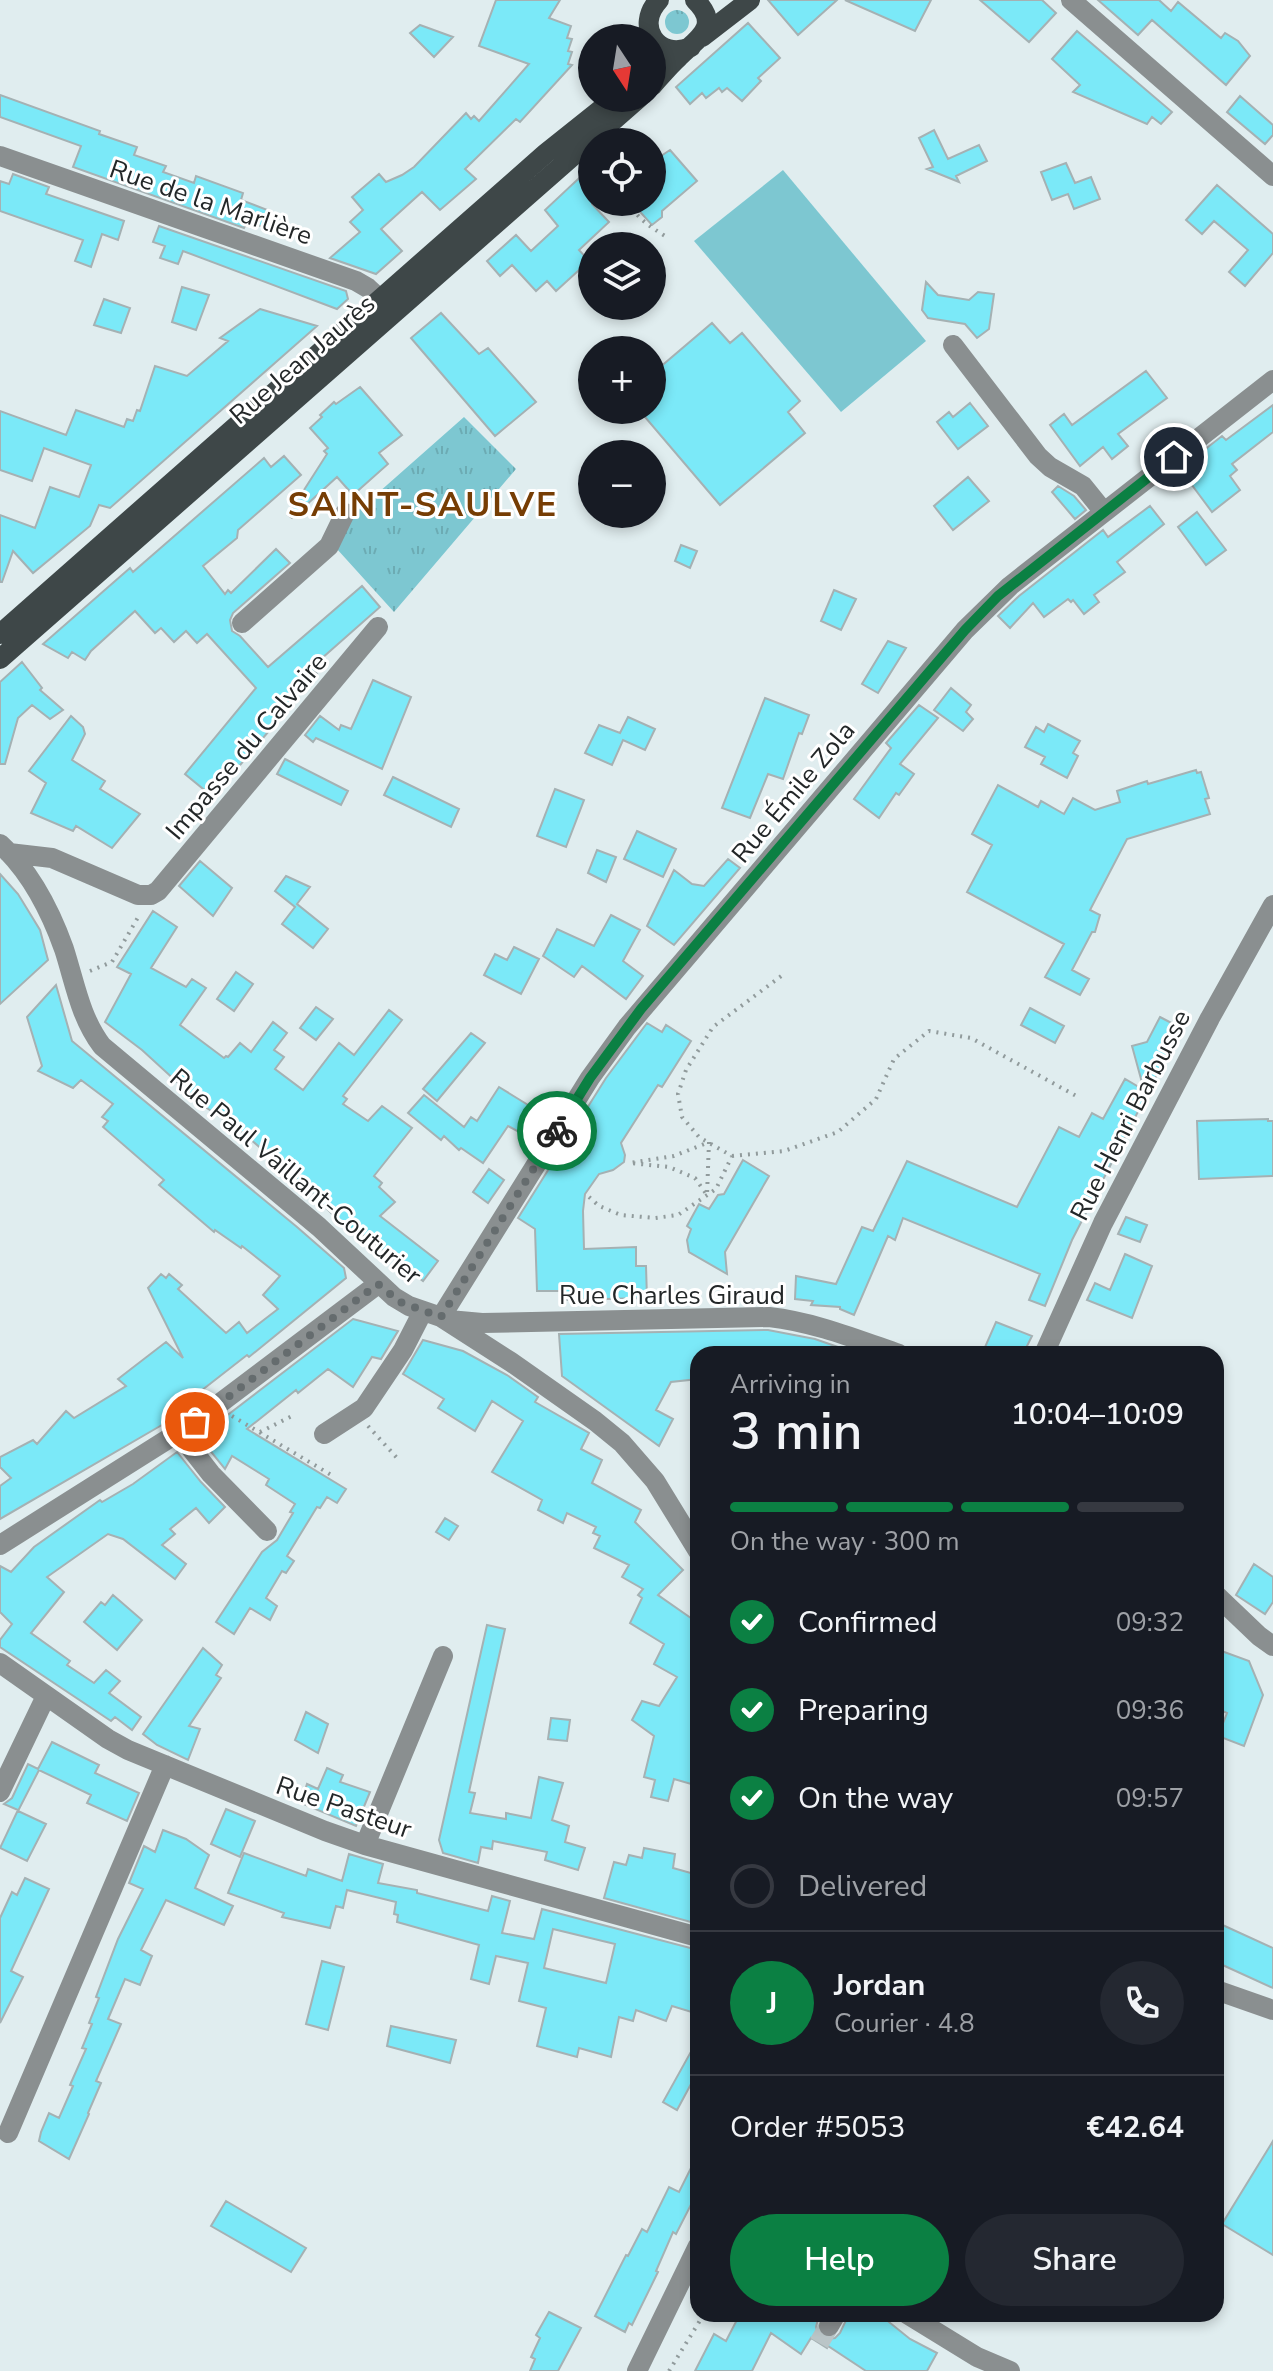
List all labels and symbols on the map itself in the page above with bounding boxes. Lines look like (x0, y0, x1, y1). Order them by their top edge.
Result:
north arrow (578, 24, 666, 112)
street label: Rue de la Marlière (105, 151, 317, 254)
street label: Rue Jean Jaurès (222, 286, 383, 432)
pin (1140, 423, 1208, 491)
district label: SAINT-SAULVE (288, 482, 558, 528)
street label: Impasse du Calvaire (158, 645, 335, 847)
street label: Rue Émile Zola (724, 714, 863, 871)
street label: Rue Henri Barbusse (1062, 1004, 1199, 1227)
street label: Rue Paul Vaillant-Couturier (162, 1060, 430, 1293)
courier (517, 1091, 597, 1171)
street label: Rue Charles Giraud (559, 1278, 785, 1313)
pin (161, 1388, 229, 1456)
street label: Rue Pasteur (271, 1768, 417, 1847)

